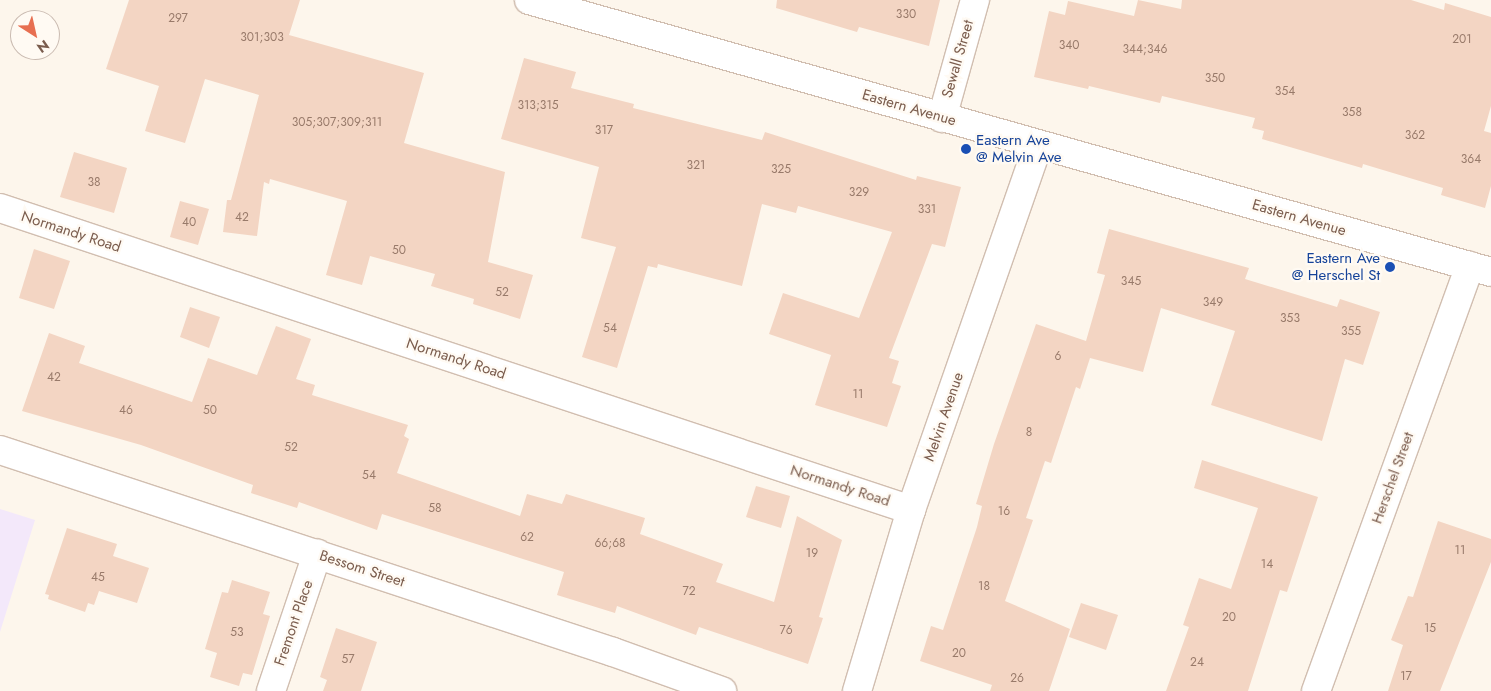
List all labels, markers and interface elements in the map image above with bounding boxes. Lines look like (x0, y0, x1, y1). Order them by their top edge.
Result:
house number: 330 (896, 8, 916, 22)
north arrow (10, 10, 60, 60)
house number: 297 (168, 12, 188, 26)
street label: Sewall Street (938, 18, 978, 100)
house number: 301;303 (240, 31, 284, 45)
house number: 201 (1452, 33, 1472, 47)
text: N (33, 35, 53, 58)
house number: 340 (1059, 39, 1079, 53)
house number: 344;346 (1123, 43, 1167, 57)
house number: 350 (1205, 72, 1225, 86)
house number: 354 (1275, 85, 1295, 99)
street label: Eastern Avenue (860, 86, 958, 130)
house number: 313;315 (517, 99, 559, 113)
house number: 358 (1342, 106, 1362, 120)
house number: 305;307;309;311 (292, 116, 382, 130)
house number: 317 (595, 124, 613, 138)
house number: 362 (1405, 129, 1425, 143)
place label: Eastern Ave @ Melvin Ave (976, 131, 1061, 166)
marker: Eastern Ave @ Melvin Ave (960, 143, 972, 155)
house number: 364 (1461, 153, 1481, 167)
house number: 321 (687, 159, 705, 173)
house number: 325 (771, 163, 791, 177)
house number: 38 (87, 176, 101, 190)
house number: 329 (849, 186, 869, 200)
street label: Eastern Avenue (1250, 196, 1348, 240)
house number: 331 (918, 203, 936, 217)
street label: Normandy Road (19, 207, 123, 257)
house number: 42 (235, 211, 249, 225)
house number: 40 (182, 216, 196, 230)
house number: 50 (392, 244, 406, 258)
place label: Eastern Ave @ Herschel St (1292, 249, 1380, 284)
marker: Eastern Ave @ Herschel St (1384, 261, 1396, 273)
house number: 345 (1121, 275, 1141, 289)
house number: 52 (495, 286, 509, 300)
house number: 349 (1203, 296, 1223, 310)
house number: 353 (1280, 312, 1300, 326)
house number: 54 (603, 322, 617, 336)
house number: 355 (1341, 325, 1361, 339)
street label: Normandy Road (404, 334, 508, 384)
house number: 6 (1055, 350, 1061, 364)
street label: Melvin Avenue (920, 370, 968, 464)
house number: 42 (47, 371, 61, 385)
house number: 11 (853, 388, 863, 402)
house number: 46 (119, 404, 133, 418)
house number: 50 (203, 404, 217, 418)
house number: 8 (1026, 426, 1032, 440)
street label: Herschel Street (1368, 430, 1418, 526)
house number: 52 (284, 441, 298, 455)
street label: Normandy Road (788, 461, 892, 511)
house number: 54 (362, 469, 376, 483)
house number: 58 (428, 502, 442, 516)
house number: 16 (998, 505, 1010, 519)
house number: 62 (520, 531, 534, 545)
house number: 66;68 (594, 537, 626, 551)
house number: 11 (1455, 544, 1465, 558)
street label: Bessom Street (317, 547, 407, 591)
house number: 19 (806, 547, 818, 561)
house number: 14 (1261, 558, 1273, 572)
house number: 45 (91, 571, 105, 585)
street label: Fremont Place (271, 578, 317, 668)
house number: 18 (978, 580, 990, 594)
house number: 72 (682, 585, 696, 599)
house number: 20 (1222, 611, 1236, 625)
house number: 15 (1424, 622, 1436, 636)
house number: 76 (779, 624, 793, 638)
house number: 53 (230, 626, 244, 640)
house number: 20 (952, 647, 966, 661)
house number: 57 (341, 653, 355, 667)
house number: 24 (1190, 656, 1204, 670)
house number: 17 (1400, 670, 1412, 684)
house number: 26 (1010, 672, 1024, 686)

